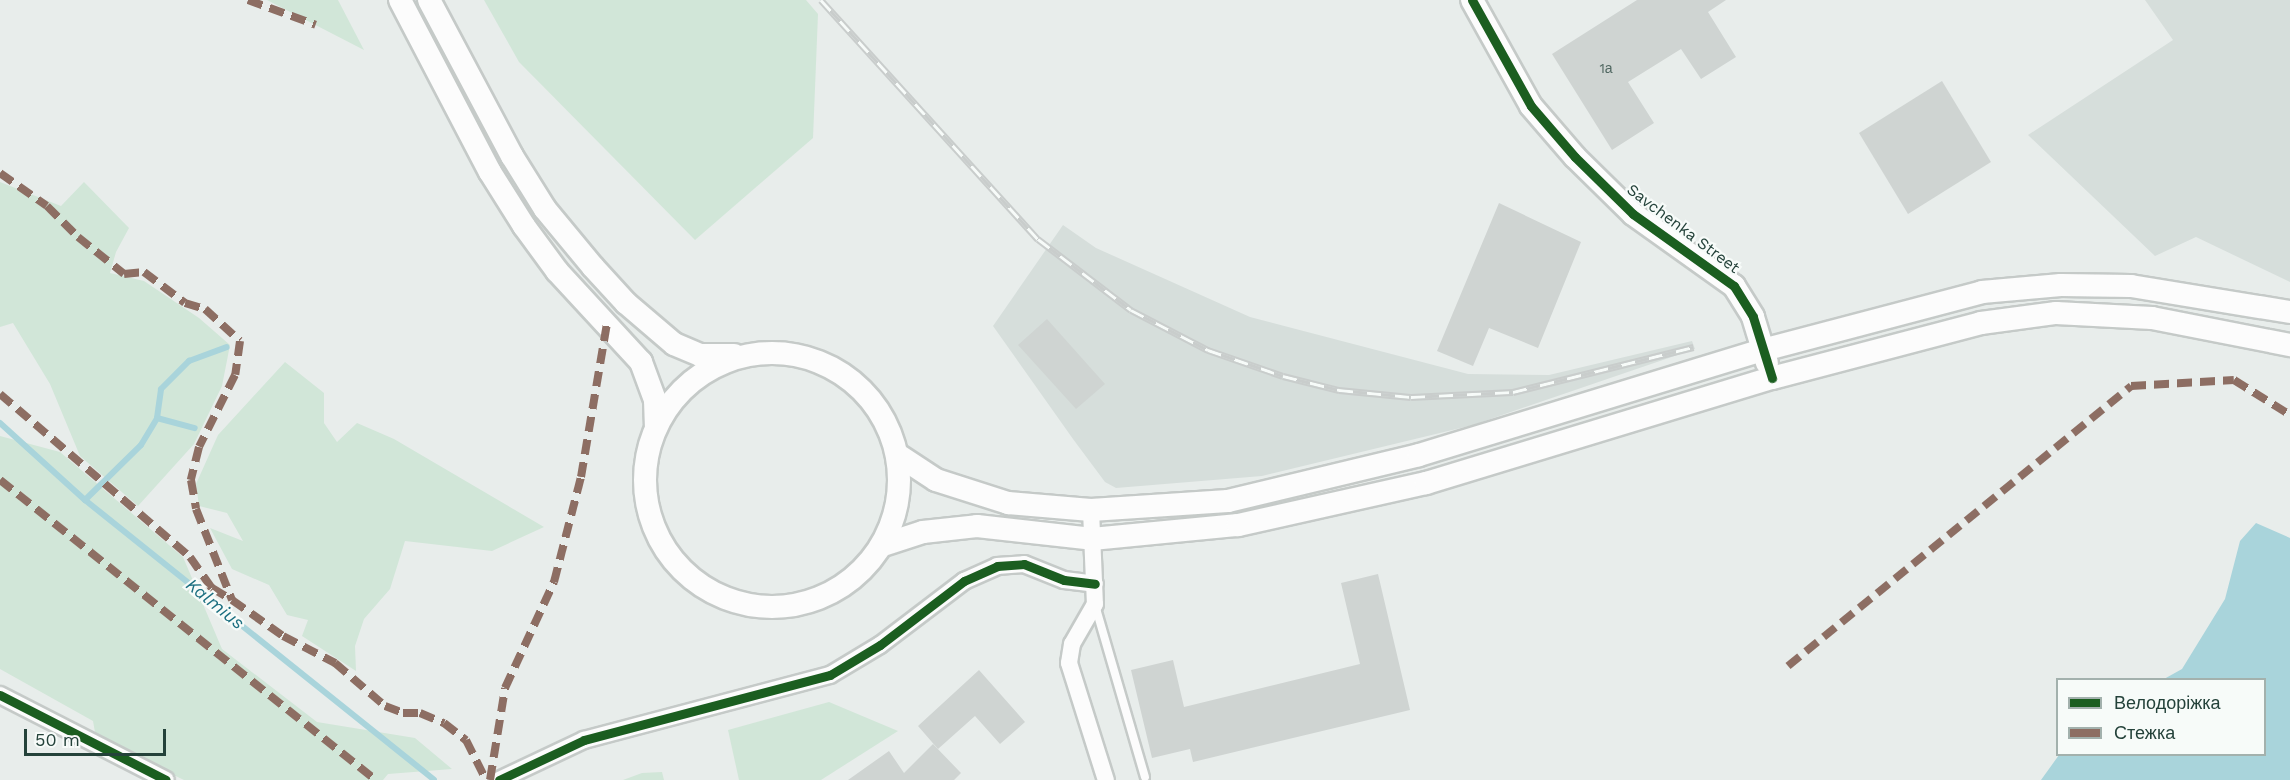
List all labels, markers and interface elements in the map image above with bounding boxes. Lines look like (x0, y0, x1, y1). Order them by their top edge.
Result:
house number: 1а (1599, 60, 1613, 76)
street label: Savchenka Street (1623, 180, 1743, 278)
water label: Kalmius (182, 574, 248, 634)
legend (2056, 678, 2266, 756)
text: Велодоріжка (2114, 692, 2221, 713)
scale bar (27, 717, 170, 755)
text: Стежка (2114, 722, 2175, 743)
text: 50 m (35, 729, 80, 750)

